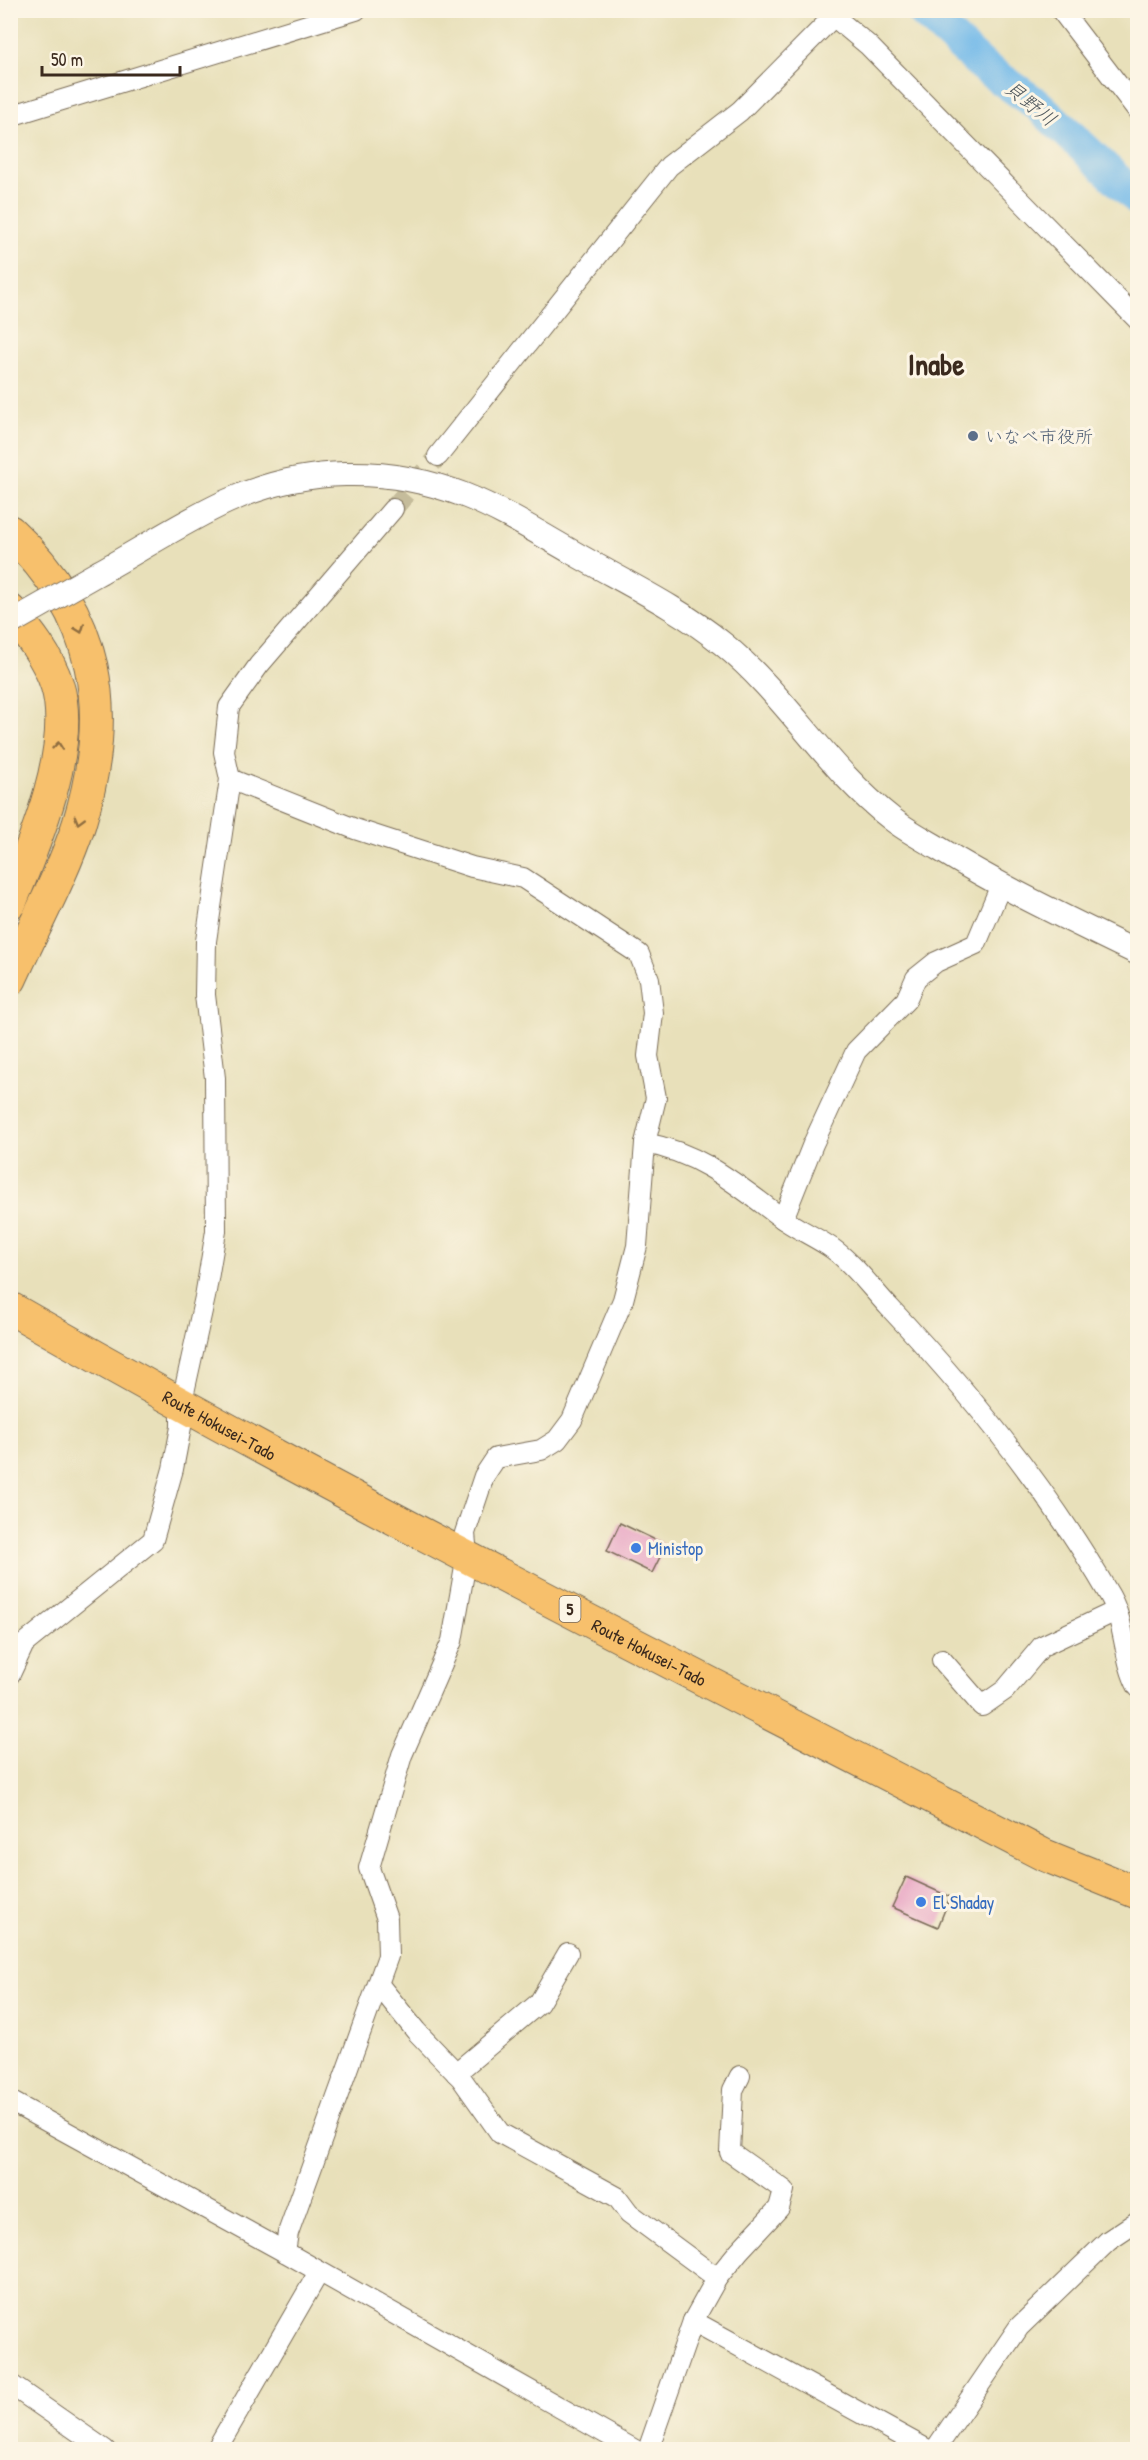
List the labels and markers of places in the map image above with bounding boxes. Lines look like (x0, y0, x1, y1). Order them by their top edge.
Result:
place label: いなべ市役所 (985, 424, 1093, 449)
marker: いなべ市役所 (966, 429, 980, 443)
place label: Ministop (648, 1536, 703, 1561)
marker: Ministop (629, 1541, 643, 1555)
place label: El Shaday (933, 1890, 995, 1915)
marker: El Shaday (914, 1895, 928, 1909)

